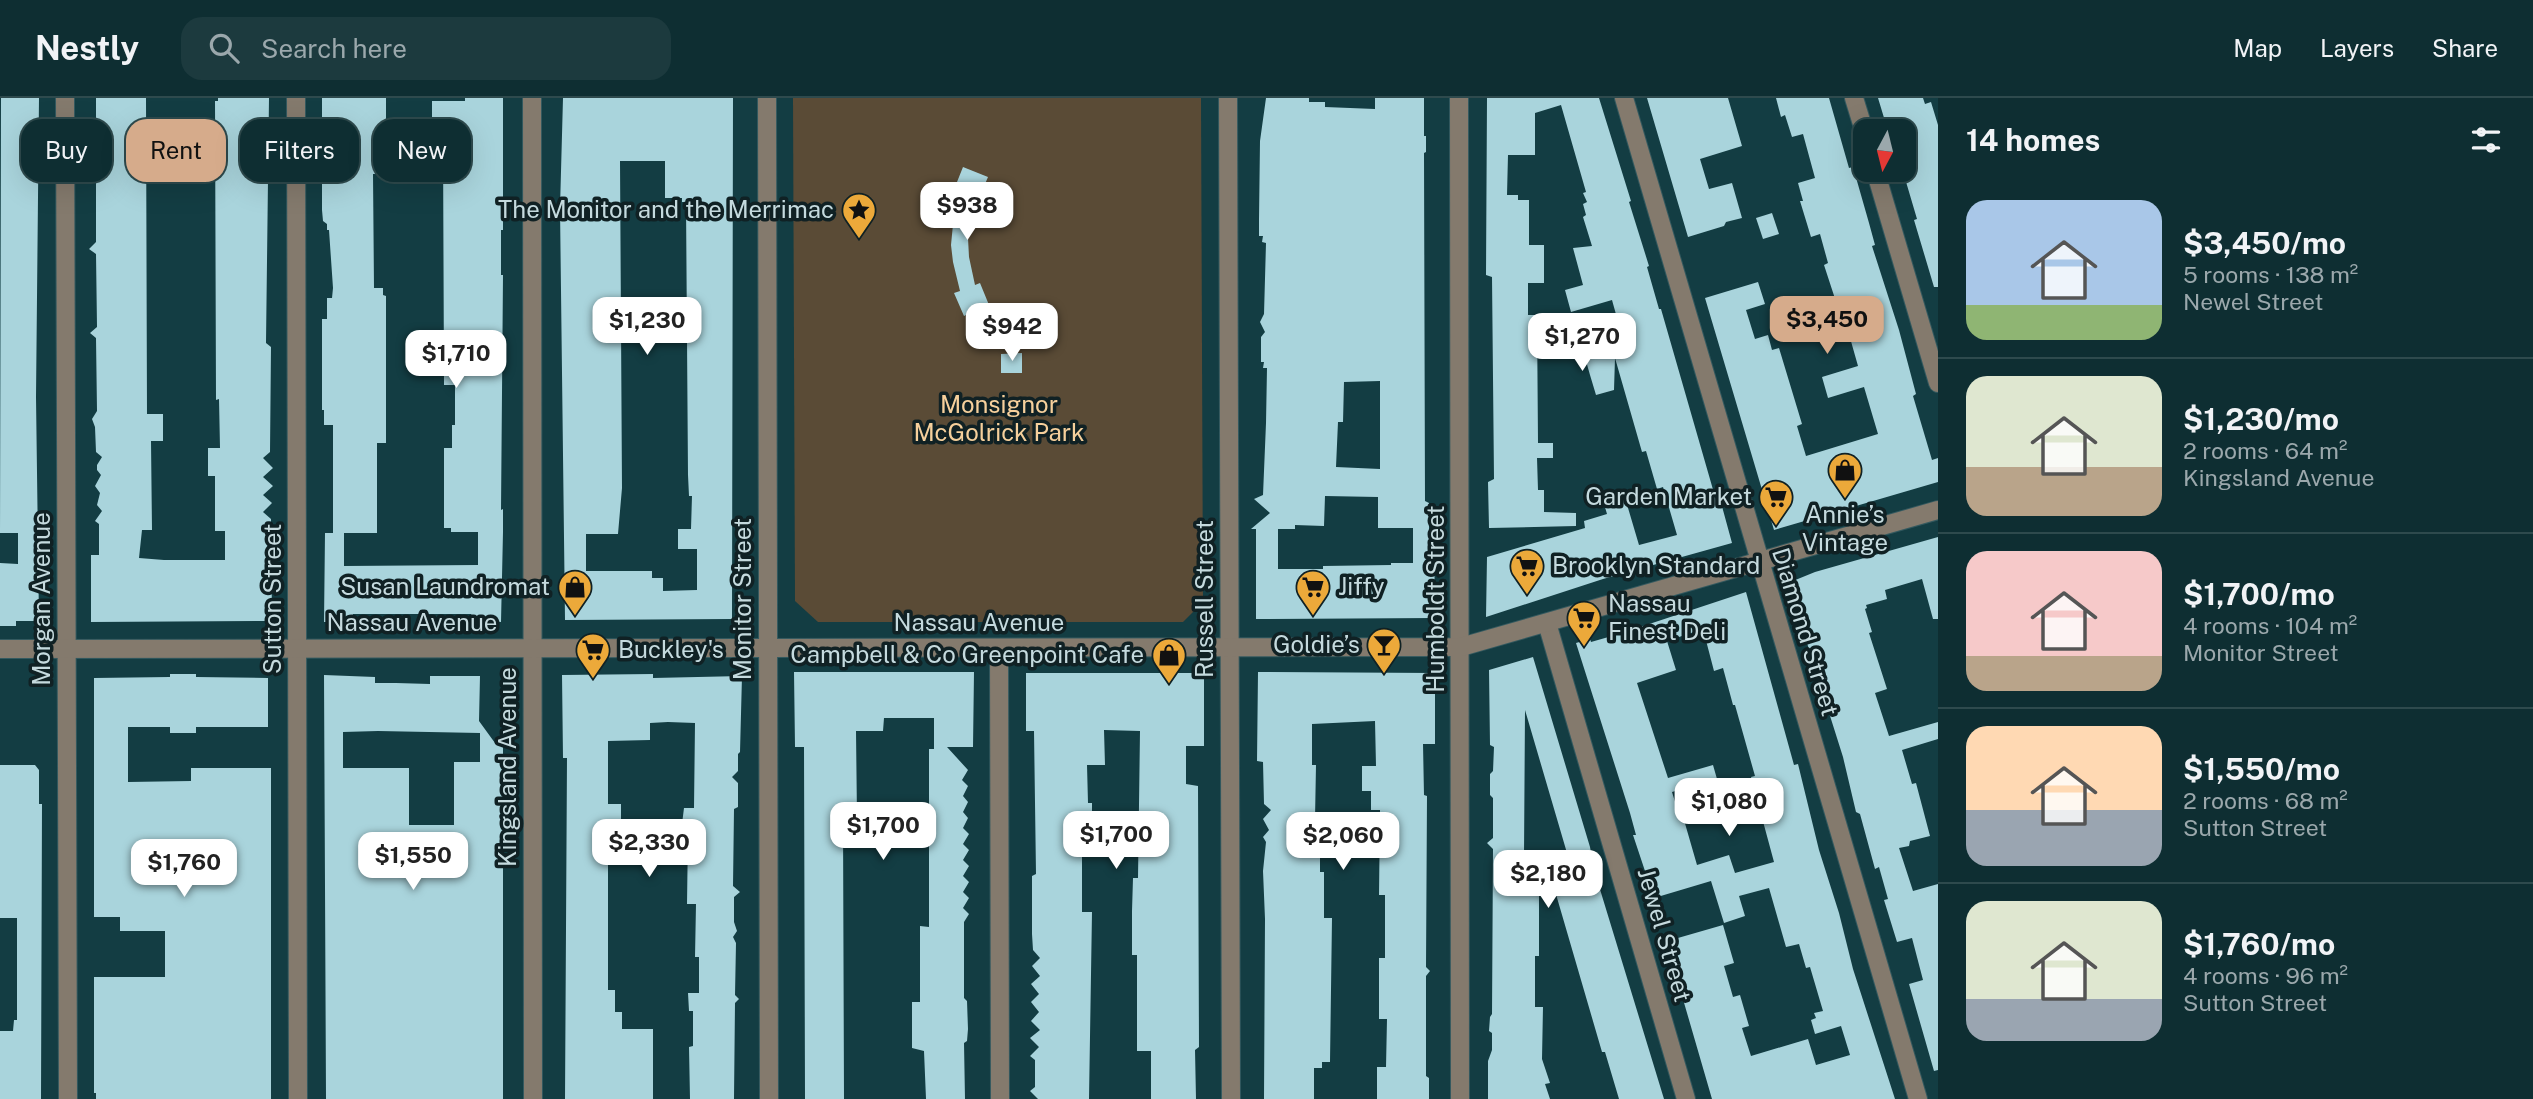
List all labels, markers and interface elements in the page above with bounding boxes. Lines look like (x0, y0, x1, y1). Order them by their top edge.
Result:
search box (181, 17, 671, 80)
text: Nestly (35, 29, 139, 67)
icon: search (205, 29, 243, 67)
text: Search here (261, 33, 407, 64)
text: Map (2233, 34, 2282, 62)
text: Layers (2320, 34, 2394, 62)
text: Share (2432, 34, 2498, 62)
chip: Buy (21, 119, 112, 182)
chip: Rent (126, 119, 226, 182)
chip: Filters (240, 119, 359, 182)
chip: New (373, 119, 471, 182)
north arrow (1853, 119, 1916, 182)
map controls (1853, 119, 1916, 182)
icon: filters (2467, 121, 2505, 159)
text: 14 homes (1966, 122, 2100, 158)
pin: $938 (926, 183, 1008, 242)
place icon: The Monitor and the Merrimac (840, 191, 878, 240)
text: $938 (936, 191, 998, 218)
place label: The Monitor and the Merrimac (498, 195, 834, 223)
text: $3,450/mo (2183, 225, 2346, 261)
icon: home (2022, 228, 2106, 312)
text: 5 rooms · 138 m² (2183, 261, 2358, 288)
text: Newel Street (2183, 288, 2324, 315)
pin: $3,450 (1770, 296, 1884, 356)
pin: $1,230 (590, 298, 704, 357)
pin: $942 (971, 303, 1053, 363)
text: $3,450 (1786, 305, 1868, 332)
text: $1,230 (609, 306, 685, 333)
text: $942 (982, 312, 1042, 339)
pin: $1,270 (1525, 314, 1639, 373)
text: $1,270 (1544, 322, 1620, 349)
pin: $1,710 (399, 330, 513, 390)
text: $1,710 (421, 339, 491, 366)
park label: Monsignor McGolrick Park (913, 390, 1085, 446)
text: $1,230/mo (2183, 401, 2339, 437)
icon: home (2022, 404, 2106, 488)
text: 2 rooms · 64 m² (2183, 437, 2347, 464)
shop icon: Annie’s Vintage (1826, 451, 1864, 500)
text: Kingsland Avenue (2183, 464, 2374, 491)
supermarket icon: Garden Market (1757, 478, 1795, 527)
place label: Garden Market (1585, 482, 1752, 510)
place label: Annie’s Vintage (1802, 500, 1888, 556)
street label: Humboldt Street (1421, 505, 1449, 693)
street label: Morgan Avenue (27, 512, 55, 686)
street label: Monitor Street (728, 518, 756, 680)
street label: Russell Street (1190, 520, 1218, 678)
street label: Sutton Street (258, 524, 286, 674)
street label: Diamond Street (1767, 544, 1845, 719)
supermarket icon: Brooklyn Standard (1508, 547, 1546, 596)
place label: Brooklyn Standard (1552, 551, 1760, 579)
shop icon: Susan Laundromat (556, 568, 594, 617)
supermarket icon: Jiffy (1294, 568, 1332, 617)
place label: Susan Laundromat (340, 572, 550, 600)
place label: Jiffy (1338, 572, 1385, 600)
text: $1,700/mo (2183, 576, 2335, 612)
icon: home (2022, 579, 2106, 663)
place label: Nassau Finest Deli (1608, 589, 1726, 645)
supermarket icon: Nassau Finest Deli (1565, 599, 1603, 648)
street label: Nassau Avenue (327, 608, 497, 636)
street label: Nassau Avenue (894, 608, 1064, 636)
text: 4 rooms · 104 m² (2183, 612, 2357, 639)
bar icon: Goldie’s (1365, 626, 1403, 675)
place label: Goldie’s (1273, 630, 1360, 658)
supermarket icon: Buckley's (574, 631, 612, 680)
place label: Buckley's (618, 635, 724, 663)
shop icon: Campbell & Co Greenpoint Cafe (1150, 636, 1188, 685)
text: Monitor Street (2183, 639, 2339, 666)
place label: Campbell & Co Greenpoint Cafe (790, 640, 1144, 668)
street label: Kingsland Avenue (493, 667, 521, 867)
text: $1,550/mo (2183, 751, 2340, 787)
icon: home (2022, 754, 2106, 838)
pin: $1,080 (1672, 778, 1786, 838)
text: $1,080 (1691, 787, 1767, 814)
text: 2 rooms · 68 m² (2183, 787, 2348, 814)
pin: $1,700 (826, 802, 940, 862)
text: $1,700 (846, 811, 920, 838)
pin: $1,700 (1059, 812, 1173, 871)
pin: $2,060 (1286, 812, 1400, 872)
text: Sutton Street (2183, 814, 2327, 841)
pin: $2,330 (592, 820, 706, 879)
text: $1,700 (1079, 820, 1153, 847)
text: $2,060 (1302, 821, 1384, 848)
text: $2,330 (608, 828, 690, 855)
pin: $1,550 (356, 832, 470, 892)
pin: $1,760 (127, 840, 241, 899)
text: $1,550 (374, 841, 452, 868)
text: $1,760 (147, 848, 221, 875)
pin: $2,180 (1491, 850, 1605, 910)
text: $2,180 (1510, 859, 1586, 886)
street label: Jewel Street (1632, 865, 1697, 1005)
text: $1,760/mo (2183, 926, 2335, 962)
icon: home (2022, 929, 2106, 1013)
text: 4 rooms · 96 m² (2183, 962, 2348, 989)
text: Sutton Street (2183, 989, 2327, 1016)

